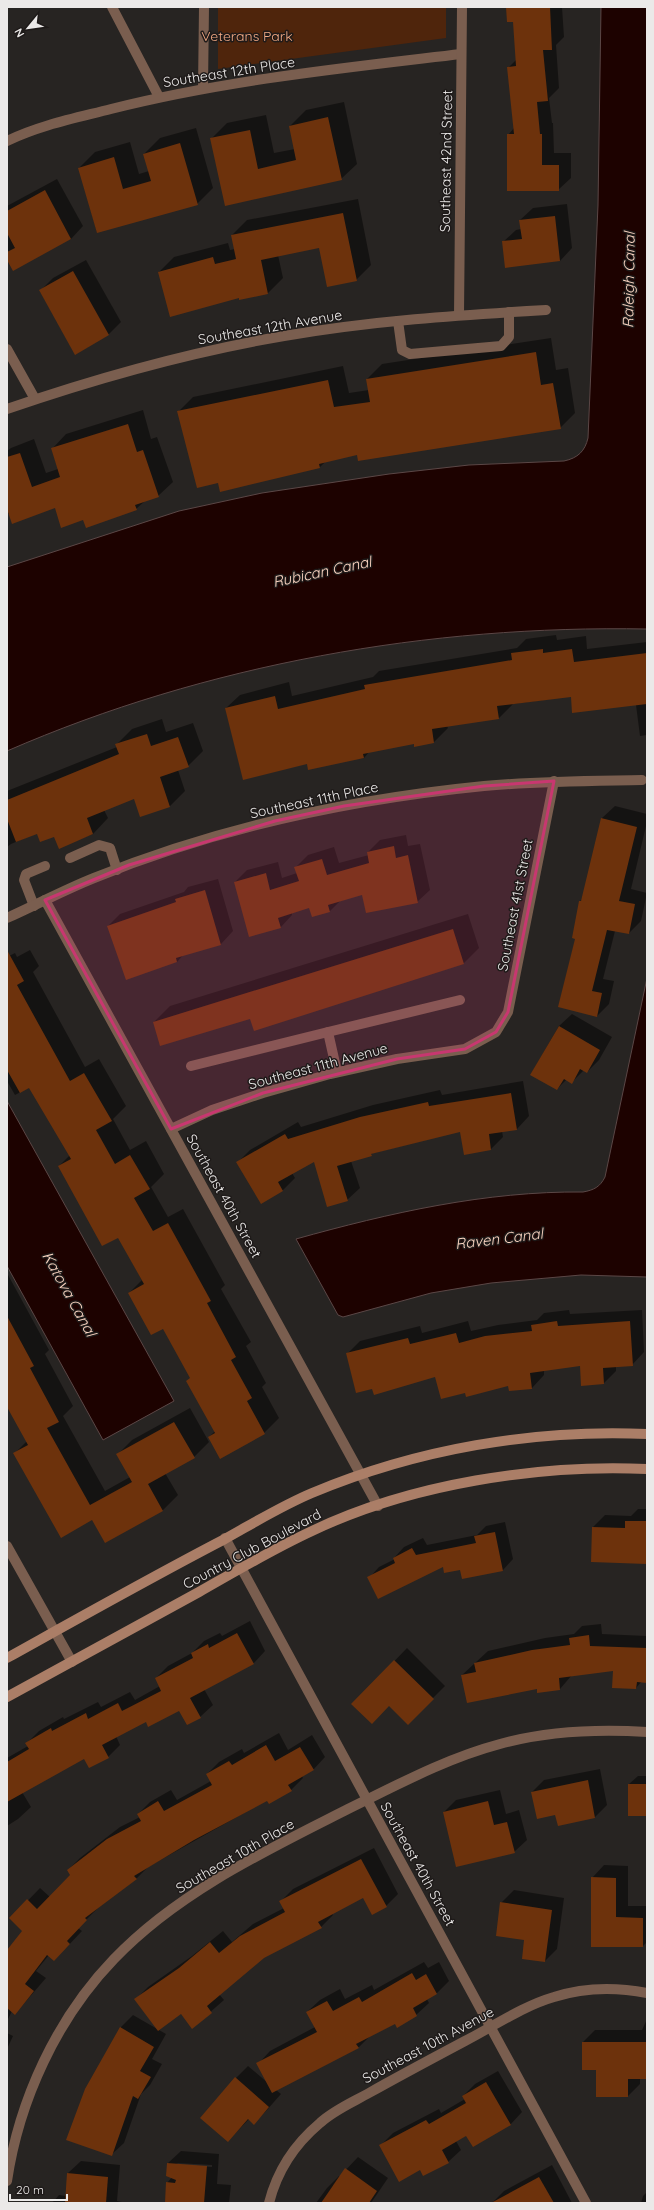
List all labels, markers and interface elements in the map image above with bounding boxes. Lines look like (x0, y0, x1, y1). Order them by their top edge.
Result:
north arrow (8, 8, 48, 48)
text: N (11, 26, 27, 40)
park label: Veterans Park (201, 27, 293, 45)
street label: Southeast 12th Place (162, 53, 296, 91)
street label: Southeast 42nd Street (436, 89, 456, 232)
water label: Raleigh Canal (618, 230, 639, 328)
street label: Southeast 12th Avenue (197, 305, 343, 349)
water label: Rubican Canal (271, 551, 375, 591)
street label: Southeast 11th Place (248, 778, 380, 822)
street label: Southeast 41st Street (493, 837, 537, 973)
street label: Southeast 11th Avenue (246, 1039, 390, 1093)
street label: Southeast 40th Street (182, 1131, 266, 1261)
water label: Raven Canal (454, 1224, 545, 1253)
water label: Katova Canal (38, 1248, 101, 1341)
street label: Country Club Boulevard (180, 1505, 324, 1593)
street label: Southeast 40th Street (376, 1799, 460, 1929)
street label: Southeast 10th Place (173, 1815, 298, 1897)
street label: Southeast 10th Avenue (359, 2003, 497, 2087)
scale bar (10, 2176, 67, 2202)
text: 20 m (16, 2182, 44, 2197)

